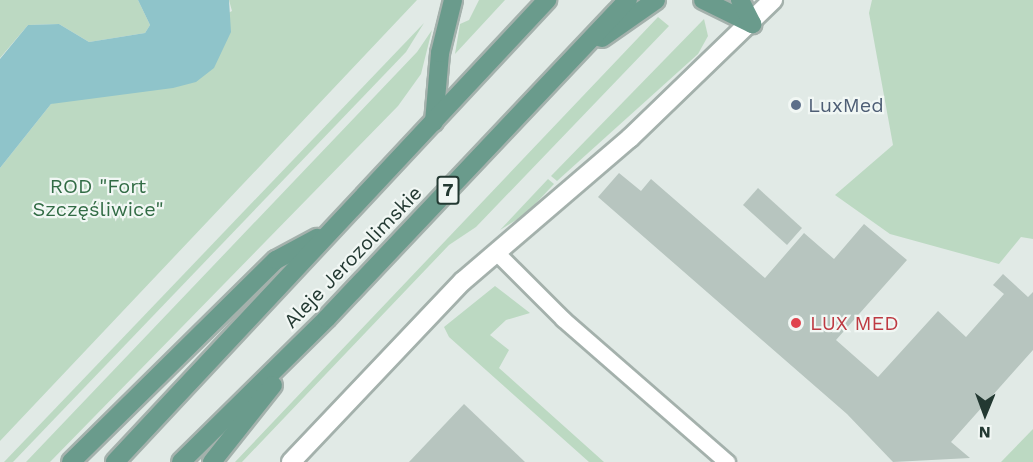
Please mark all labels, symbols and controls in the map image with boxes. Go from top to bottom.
place label: LuxMed [808,93,884,117]
marker: LuxMed [789,98,803,112]
park label: ROD "Fort Szczęśliwice" [32,175,164,222]
road number: 7 [436,175,460,205]
street label: Aleje Jerozolimskie [279,181,427,333]
place label: LUX MED [810,311,899,335]
marker: LUX MED [787,314,805,332]
north arrow [955,384,1015,444]
text: N [979,423,991,442]

